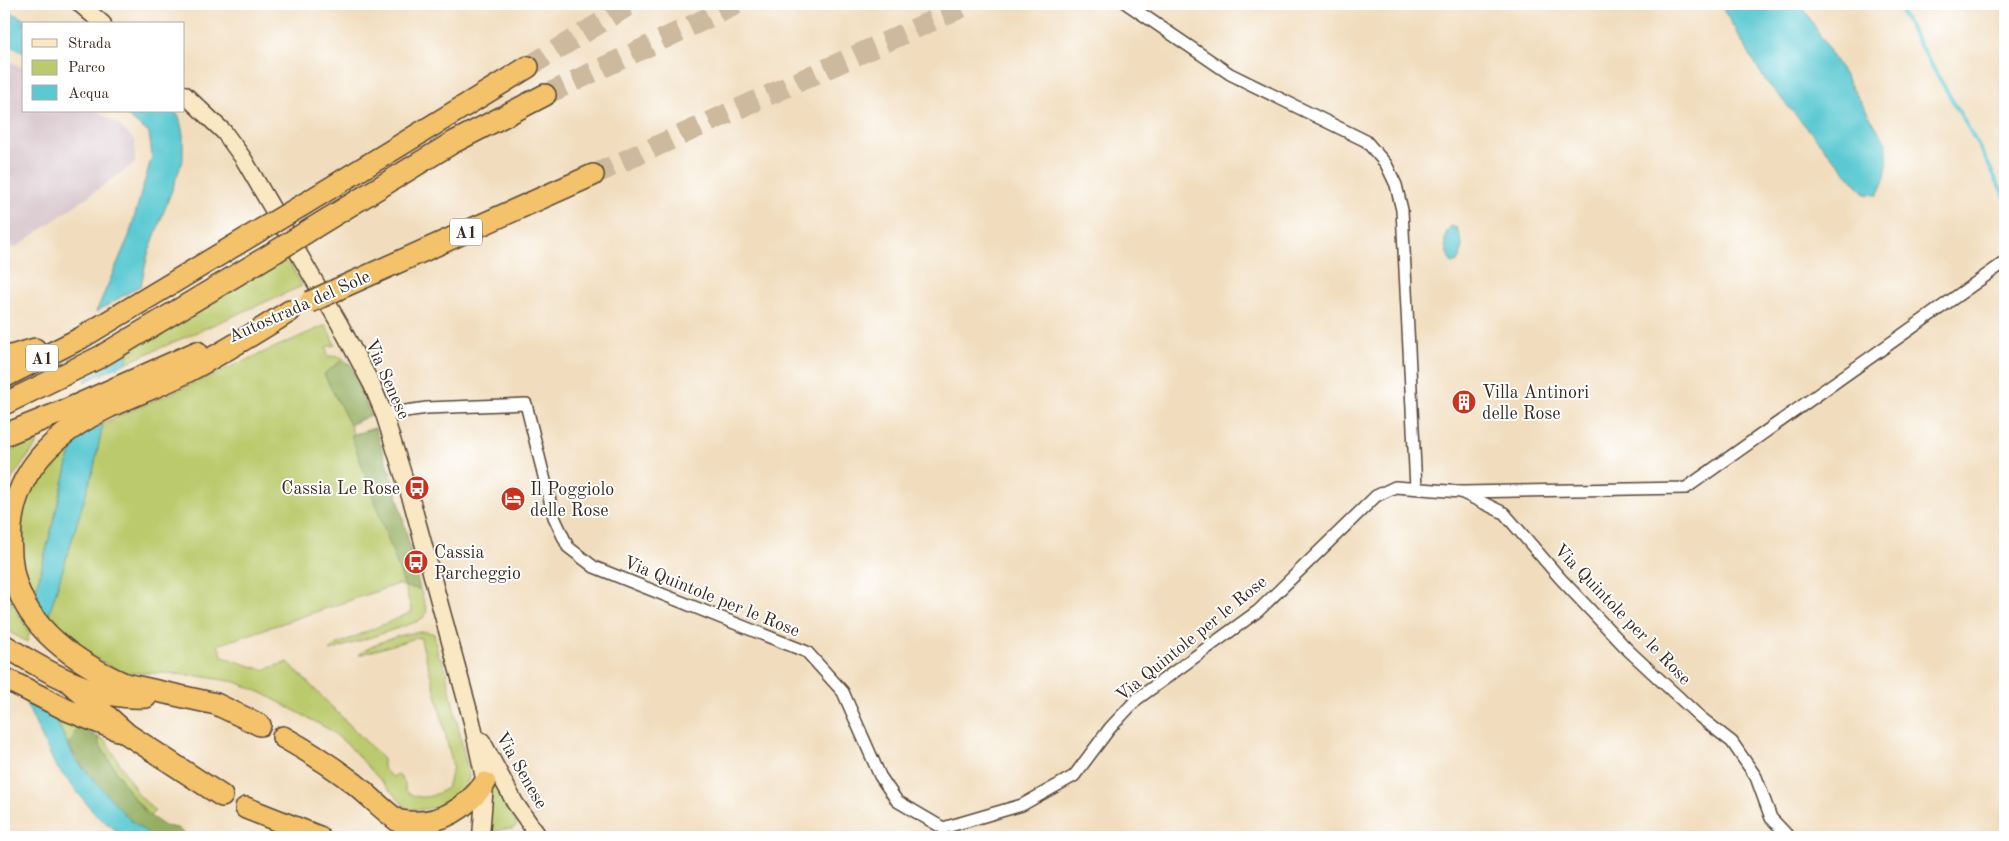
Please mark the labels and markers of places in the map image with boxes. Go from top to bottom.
place label: Villa Antinori delle Rose [1482,384,1589,423]
building icon: Villa Antinori delle Rose [1451,389,1477,415]
bus stop icon: Cassia Le Rose [404,475,430,501]
place label: Cassia Le Rose [281,480,400,498]
place label: Il Poggiolo delle Rose [530,481,614,520]
hotel icon: Il Poggiolo delle Rose [500,486,526,512]
place label: Cassia Parcheggio [434,544,521,583]
bus stop icon: Cassia Parcheggio [403,549,429,575]

